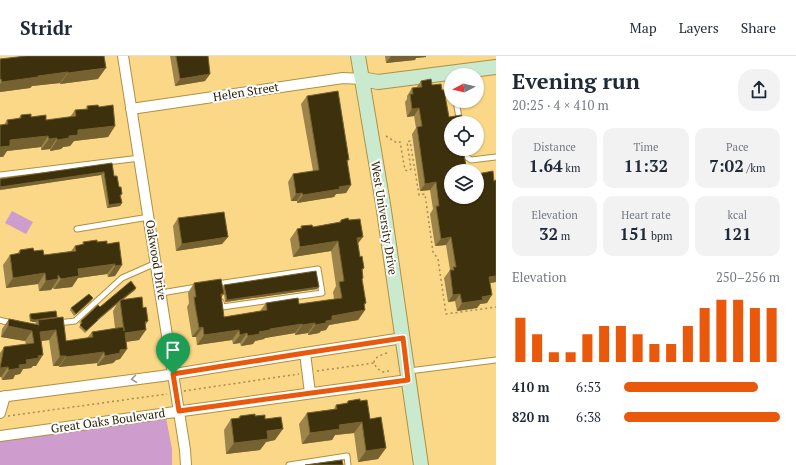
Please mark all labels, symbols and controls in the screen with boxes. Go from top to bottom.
text: Stridr [20,15,72,40]
text: Map [630,18,657,37]
text: Layers [679,18,719,37]
text: Share [741,18,776,37]
text: Evening run [512,66,640,95]
north arrow [444,68,484,108]
map controls [444,68,484,204]
button: share [738,69,780,111]
street label: Helen Street [212,79,280,104]
text: 20:25 · 4 × 410 m [512,96,609,114]
button: locate [444,116,484,156]
text: Distance [533,140,576,154]
text: Time [633,140,659,154]
text: Pace [726,140,749,154]
text: 1.64 [529,154,563,177]
text: 11:32 [624,154,668,177]
text: 7:02 [709,154,744,177]
street label: West University Drive [368,160,401,276]
text: km [563,161,581,175]
text: /km [744,161,765,175]
button: layers [444,164,484,204]
text: Elevation [532,208,578,222]
text: Heart rate [621,208,671,222]
text: kcal [728,208,747,222]
street label: Oakwood Drive [143,219,170,301]
text: 32 [539,222,558,245]
text: 151 [619,222,648,245]
text: 121 [723,222,752,245]
text: m [558,229,570,243]
text: bpm [648,229,673,243]
text: Elevation [512,268,567,286]
text: 250–256 m [716,268,780,286]
pin [156,333,190,374]
icon: arrive [162,339,184,361]
one-way arrow [131,374,137,383]
text: 410 m [512,378,550,396]
text: 6:53 [576,378,601,396]
street label: Great Oaks Boulevard [50,405,166,436]
text: 820 m [512,408,550,426]
text: 6:38 [576,408,601,426]

